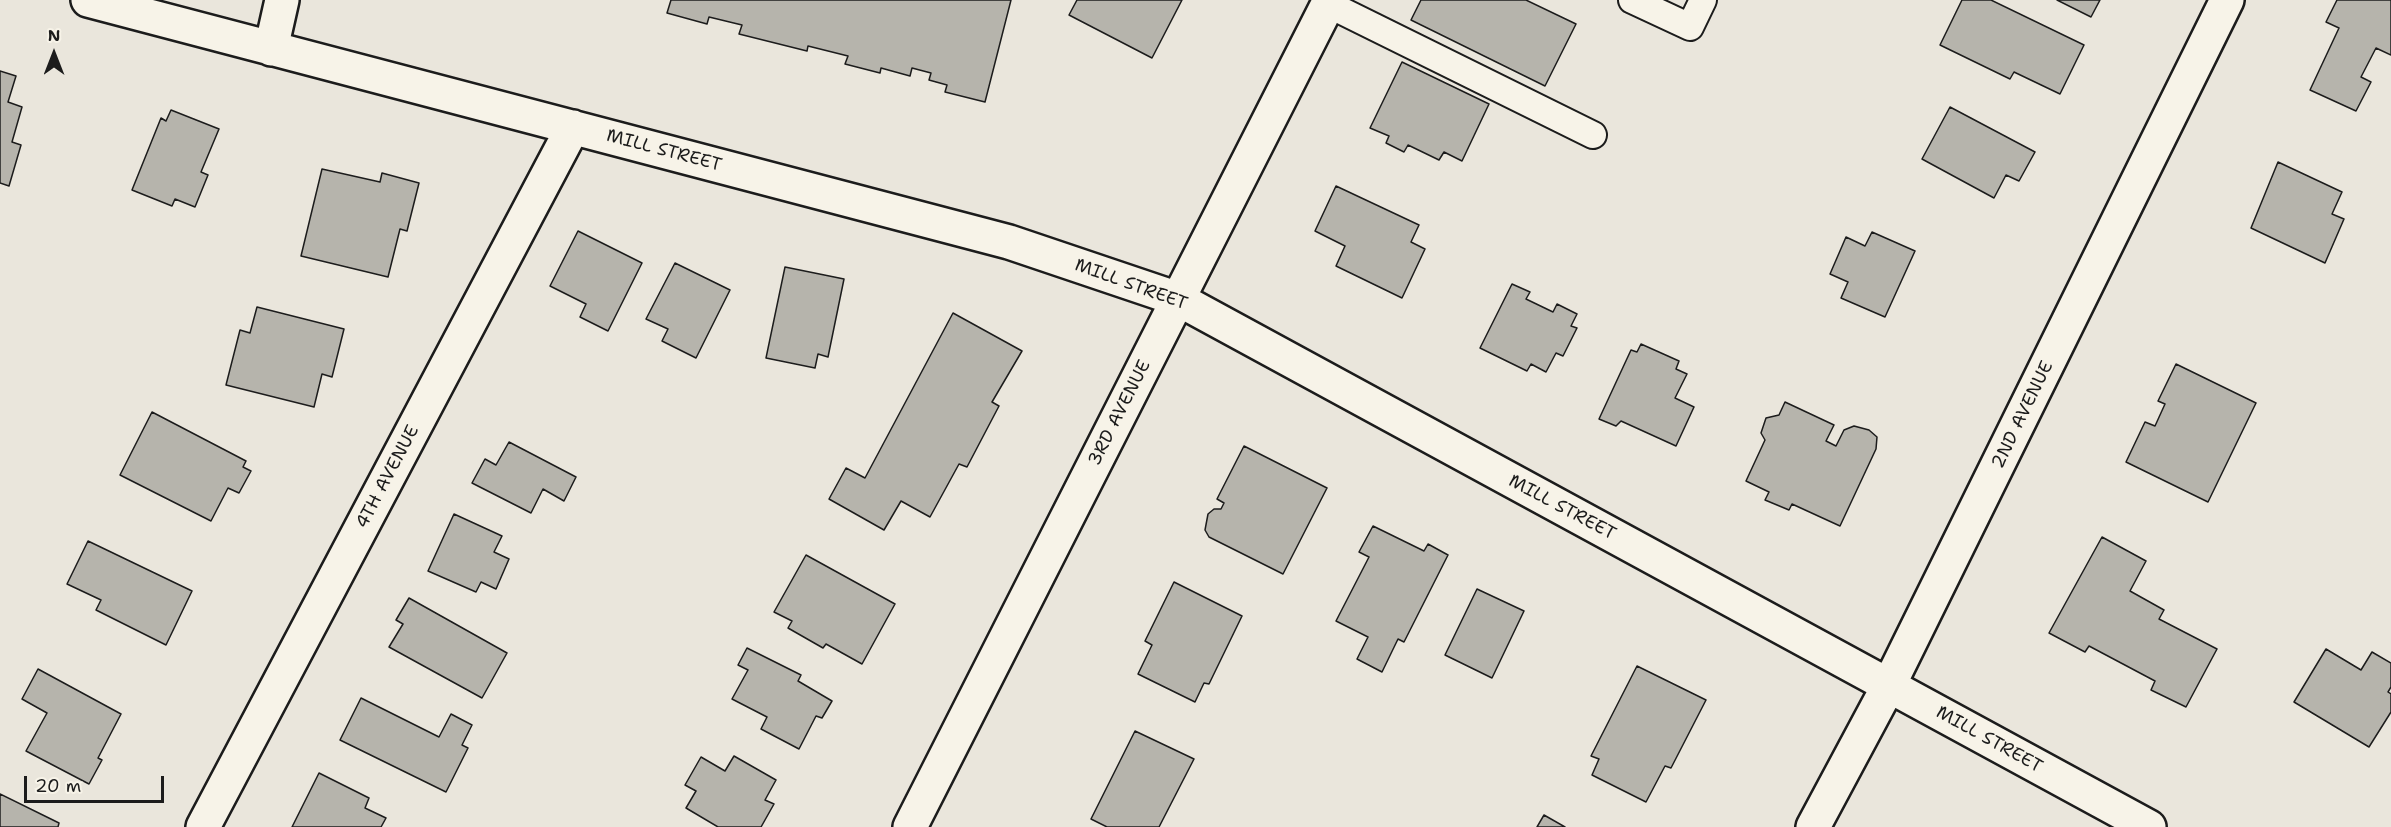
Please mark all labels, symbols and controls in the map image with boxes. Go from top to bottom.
north arrow [24,24,84,84]
text: N [48,25,60,46]
street label: MILL STREET [604,125,724,177]
street label: MILL STREET [1072,255,1190,315]
street label: 3RD AVENUE [1084,357,1156,469]
street label: 2ND AVENUE [1988,358,2058,472]
street label: 4TH AVENUE [352,422,424,532]
street label: MILL STREET [1505,471,1619,545]
street label: MILL STREET [1932,702,2046,778]
scale bar [27,764,166,802]
text: 20 m [35,774,81,798]

